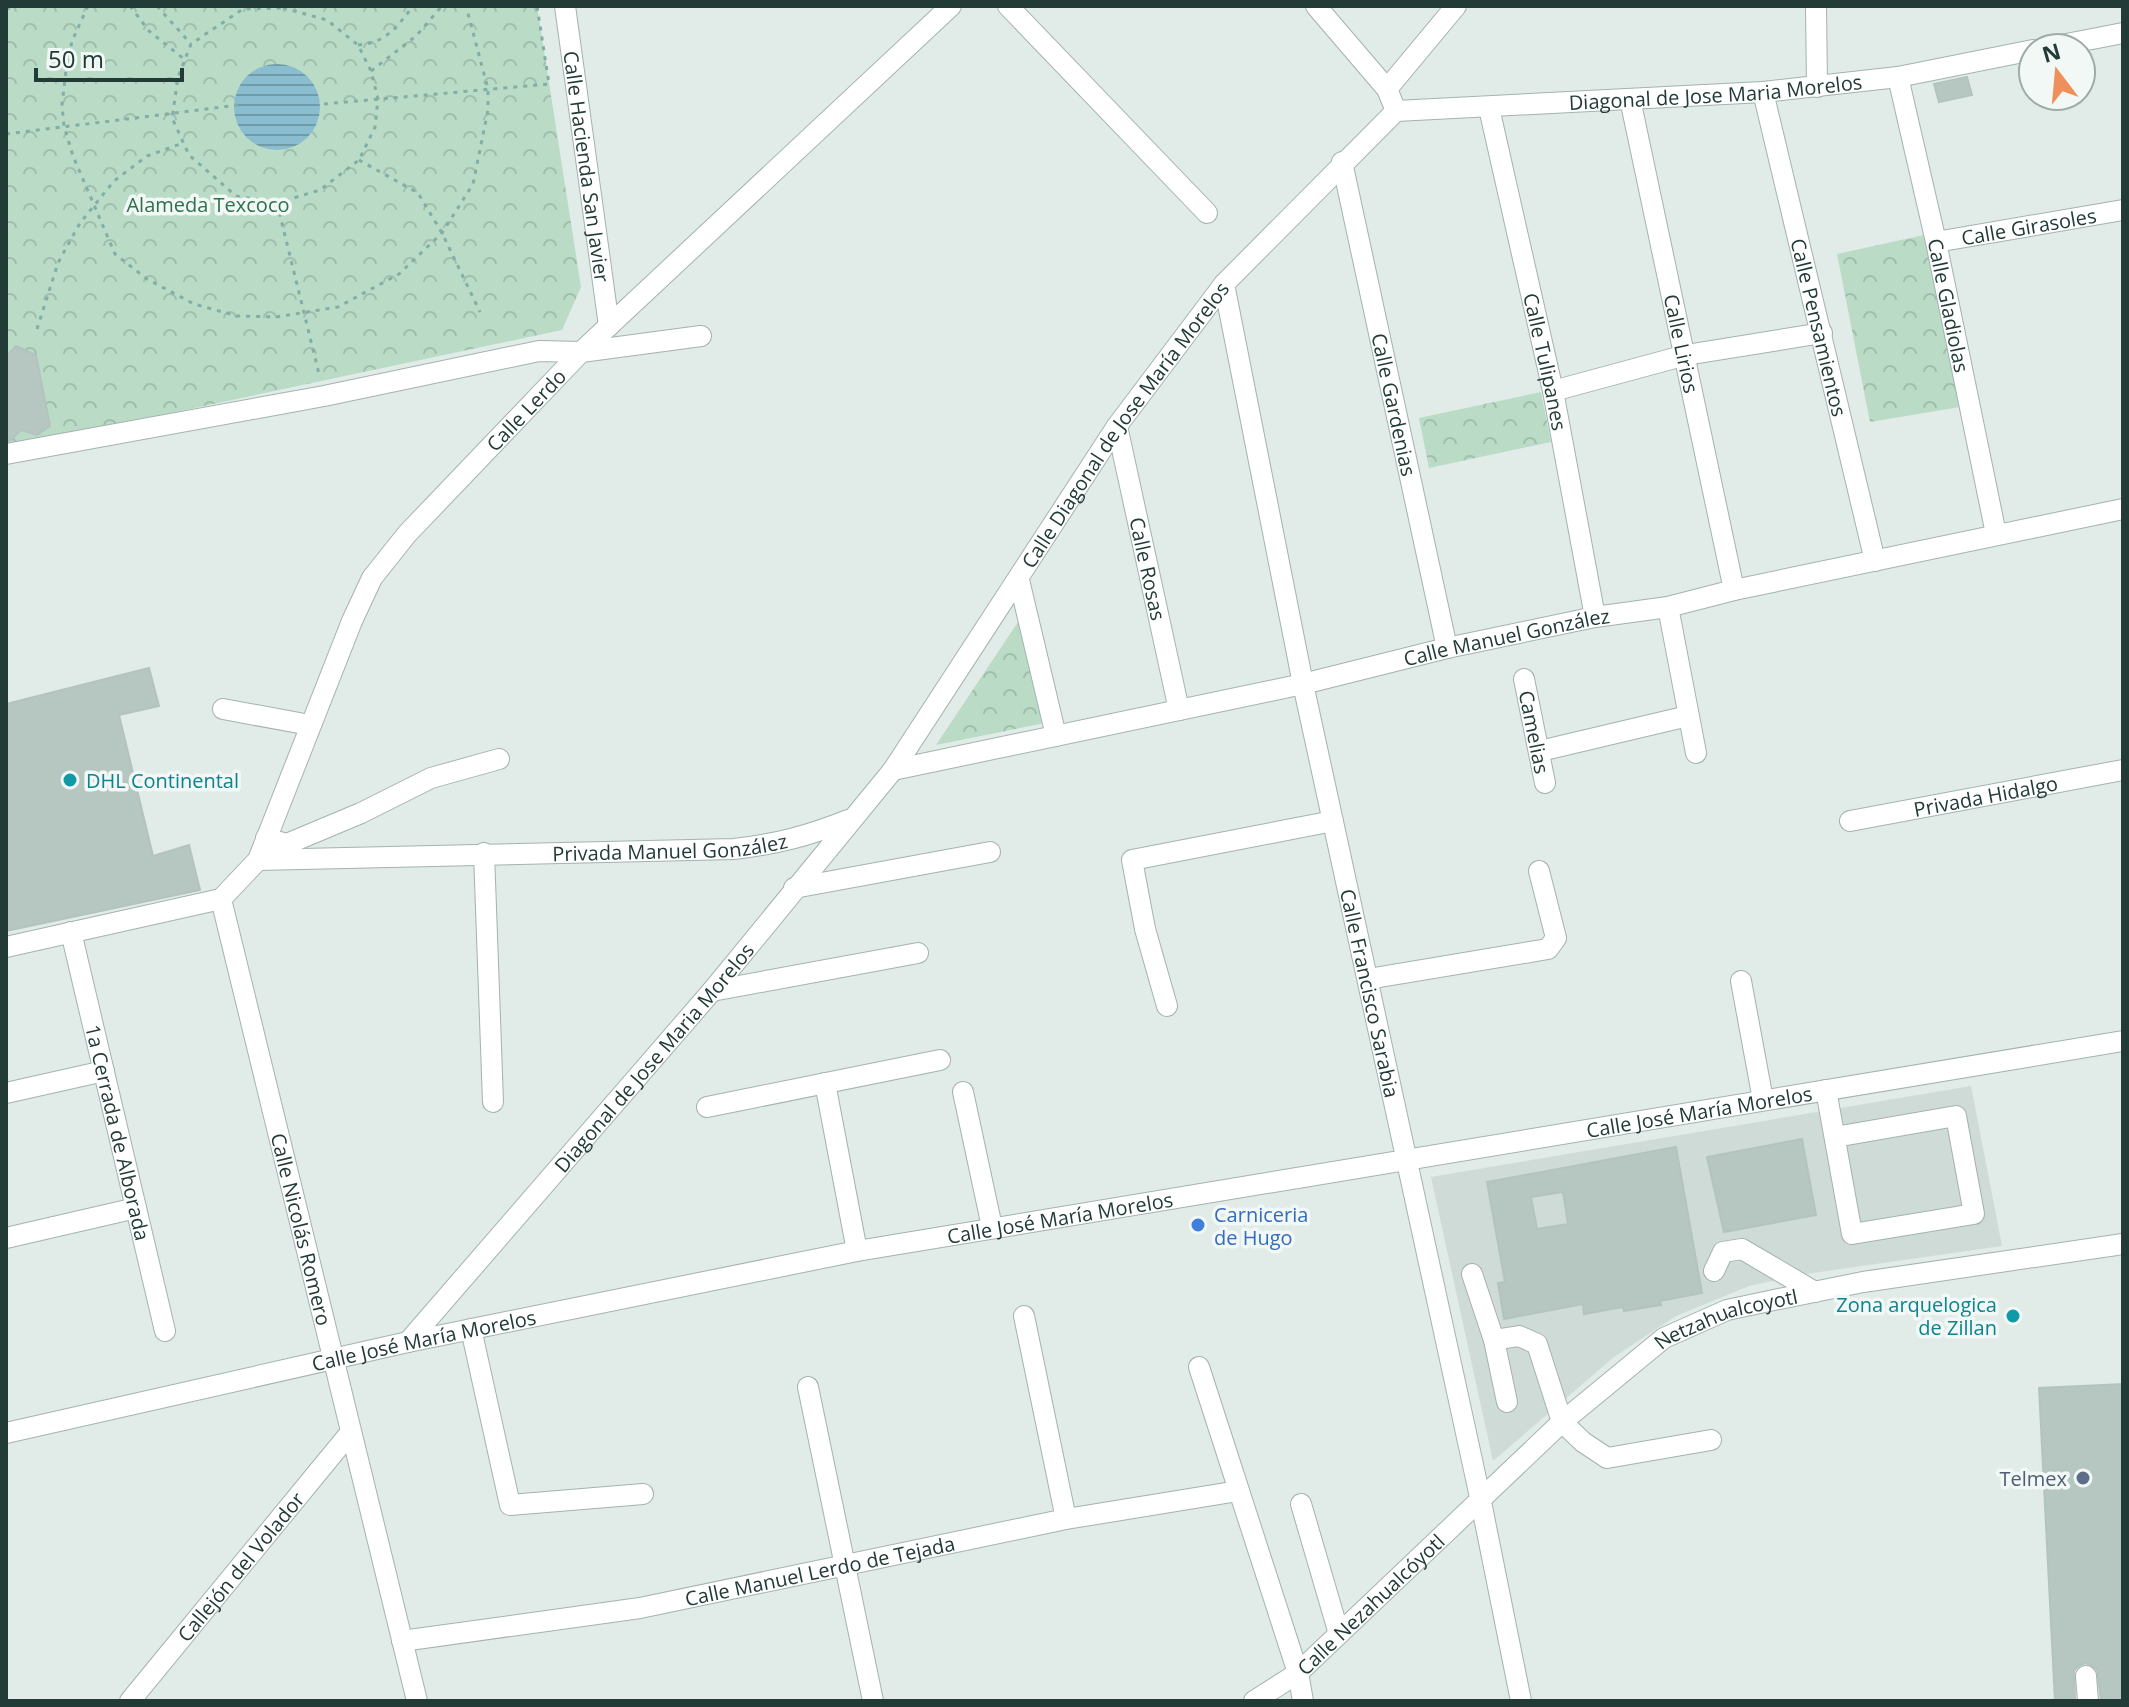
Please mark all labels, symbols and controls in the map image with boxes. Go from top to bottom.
scale bar [36,32,182,82]
north arrow [2017,32,2097,112]
text: N [2038,35,2064,69]
text: 50 m [48,42,104,75]
street label: Calle Hacienda San Javier [558,49,616,284]
street label: Diagonal de Jose Maria Morelos [1568,68,1863,116]
park label: Alameda Texcoco [126,191,290,218]
street label: Calle Girasoles [1959,201,2098,251]
street label: Calle Pensamientos [1785,236,1854,419]
street label: Calle Gladiolas [1922,236,1976,375]
street label: Calle Diagonal de Jose María Morelos [1015,276,1235,573]
street label: Calle Tulipanes [1518,290,1574,433]
street label: Calle Lirios [1658,292,1705,396]
street label: Calle Gardenias [1366,330,1423,478]
street label: Calle Lerdo [480,363,572,457]
street label: Calle Rosas [1124,515,1173,623]
street label: Calle Manuel González [1400,602,1611,672]
street label: Camelias [1513,688,1556,776]
place label: DHL Continental [86,767,239,794]
street label: Privada Hidalgo [1911,769,2060,822]
marker: DHL Continental [61,771,79,789]
street label: Privada Manuel González [552,827,790,867]
street label: Calle Francisco Sarabia [1334,886,1406,1100]
street label: Diagonal de Jose Maria Morelos [548,937,760,1178]
street label: 1a Cerrada de Alborada [80,1022,157,1243]
street label: Calle José María Morelos [1584,1079,1814,1143]
street label: Calle Nicolás Romero [265,1130,338,1328]
street label: Calle José María Morelos [945,1185,1175,1249]
place label: Carniceria de Hugo [1214,1201,1308,1251]
marker: Carniceria de Hugo [1189,1216,1207,1234]
street label: Netzahualcoyotl [1648,1282,1800,1355]
place label: Zona arquelogica de Zillan [1836,1291,1997,1341]
street label: Calle José María Morelos [309,1303,538,1377]
marker: Zona arquelogica de Zillan [2004,1307,2022,1325]
place label: Telmex [1999,1465,2068,1492]
marker: Telmex [2074,1469,2092,1487]
street label: Callejón del Volador [171,1486,310,1647]
street label: Calle Nezahualcóyotl [1291,1528,1450,1681]
street label: Calle Manuel Lerdo de Tejada [682,1529,957,1612]

